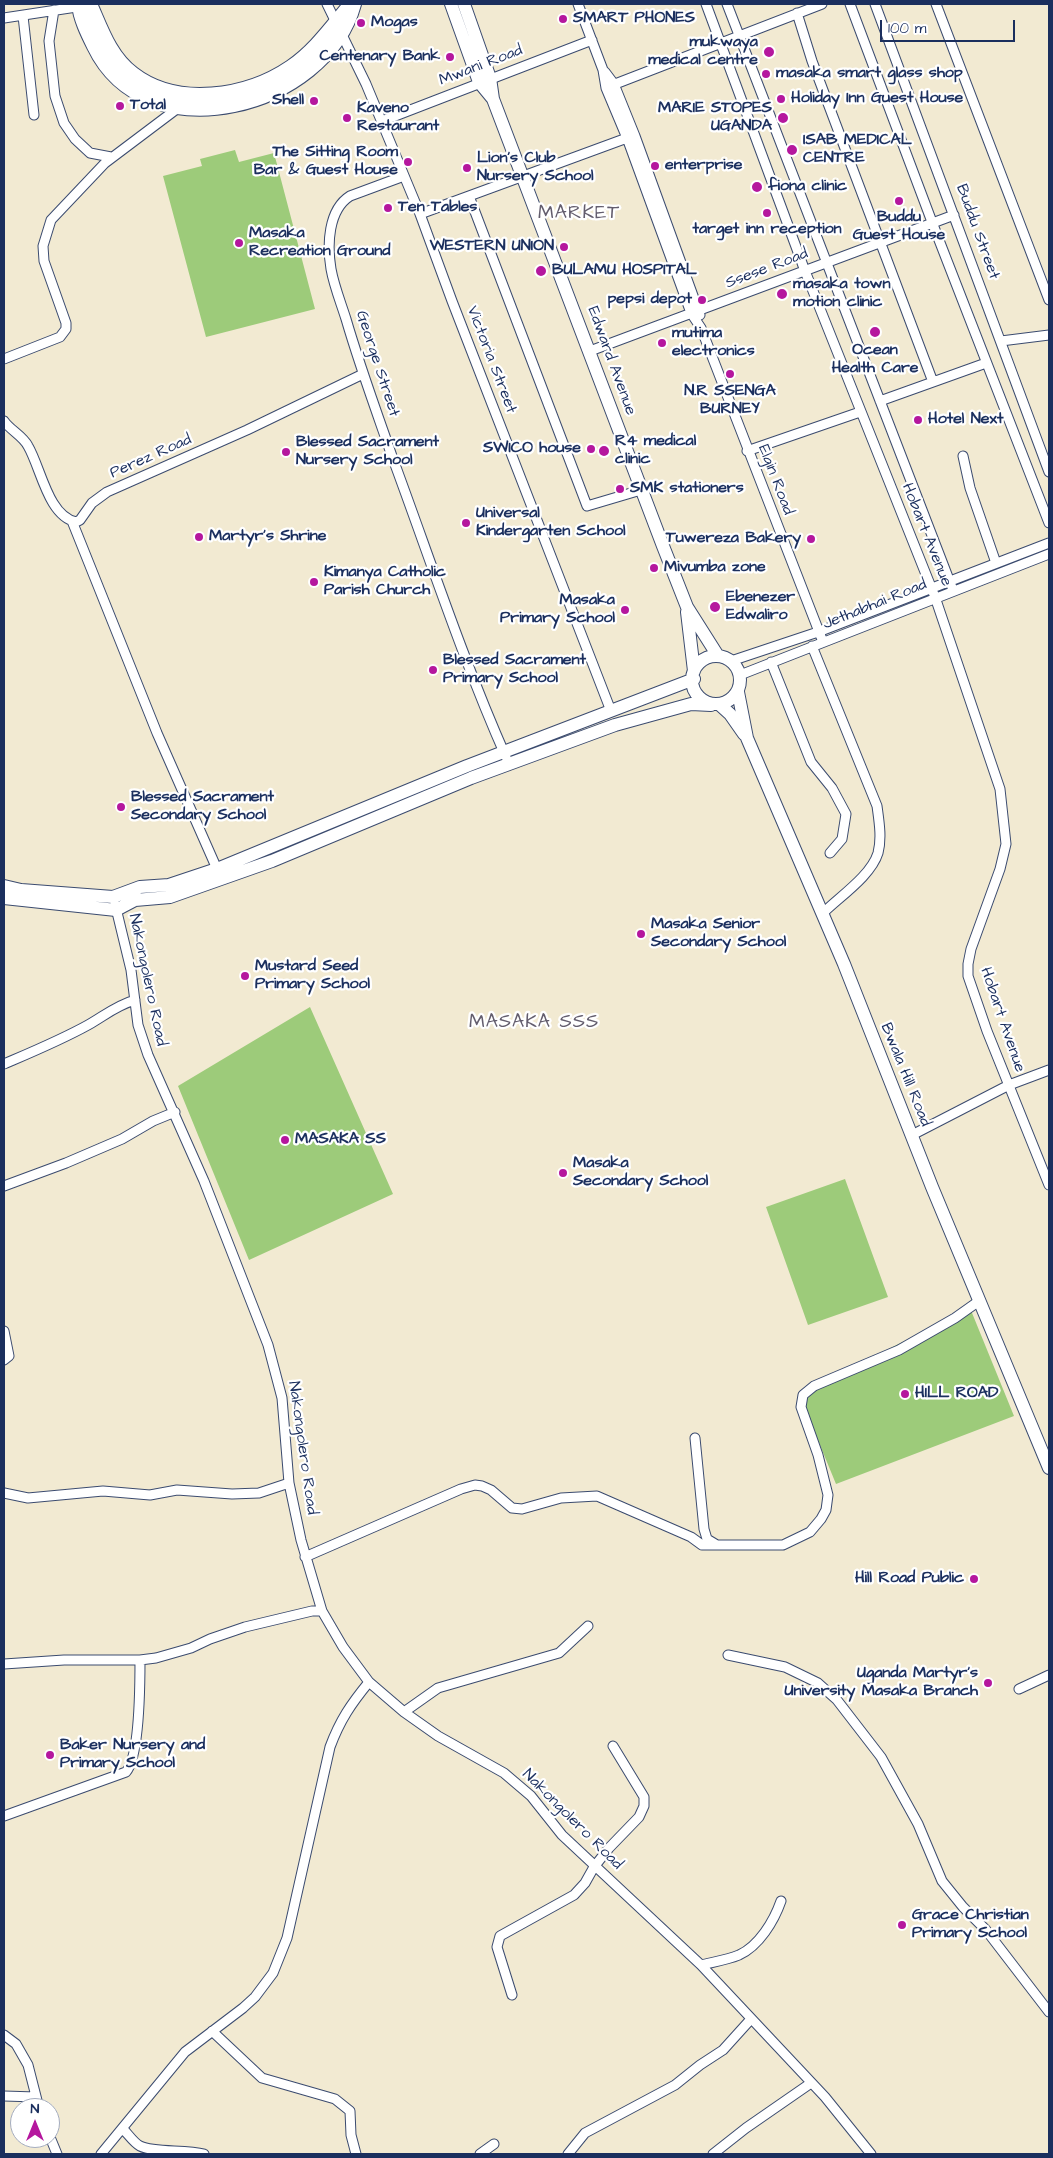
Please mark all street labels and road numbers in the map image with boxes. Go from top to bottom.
street label: Mwani Road [437,41,525,91]
street label: Buddu Street [951,182,1003,282]
street label: Ssese Road [723,244,811,294]
street label: Victoria Street [462,304,520,416]
street label: Edward Avenue [582,304,640,418]
street label: George Street [351,309,403,419]
street label: Perez Road [107,430,195,484]
street label: Elgin Road [753,442,797,518]
street label: Hobart Avenue [897,481,955,589]
street label: Jethabhai Road [820,575,930,635]
street label: Nakongolero Road [124,912,170,1048]
street label: Hobart Avenue [975,965,1029,1075]
street label: Bwala Hill Road [876,1020,934,1130]
street label: Nakongolero Road [283,1380,321,1516]
street label: Nakongolero Road [518,1766,626,1874]

